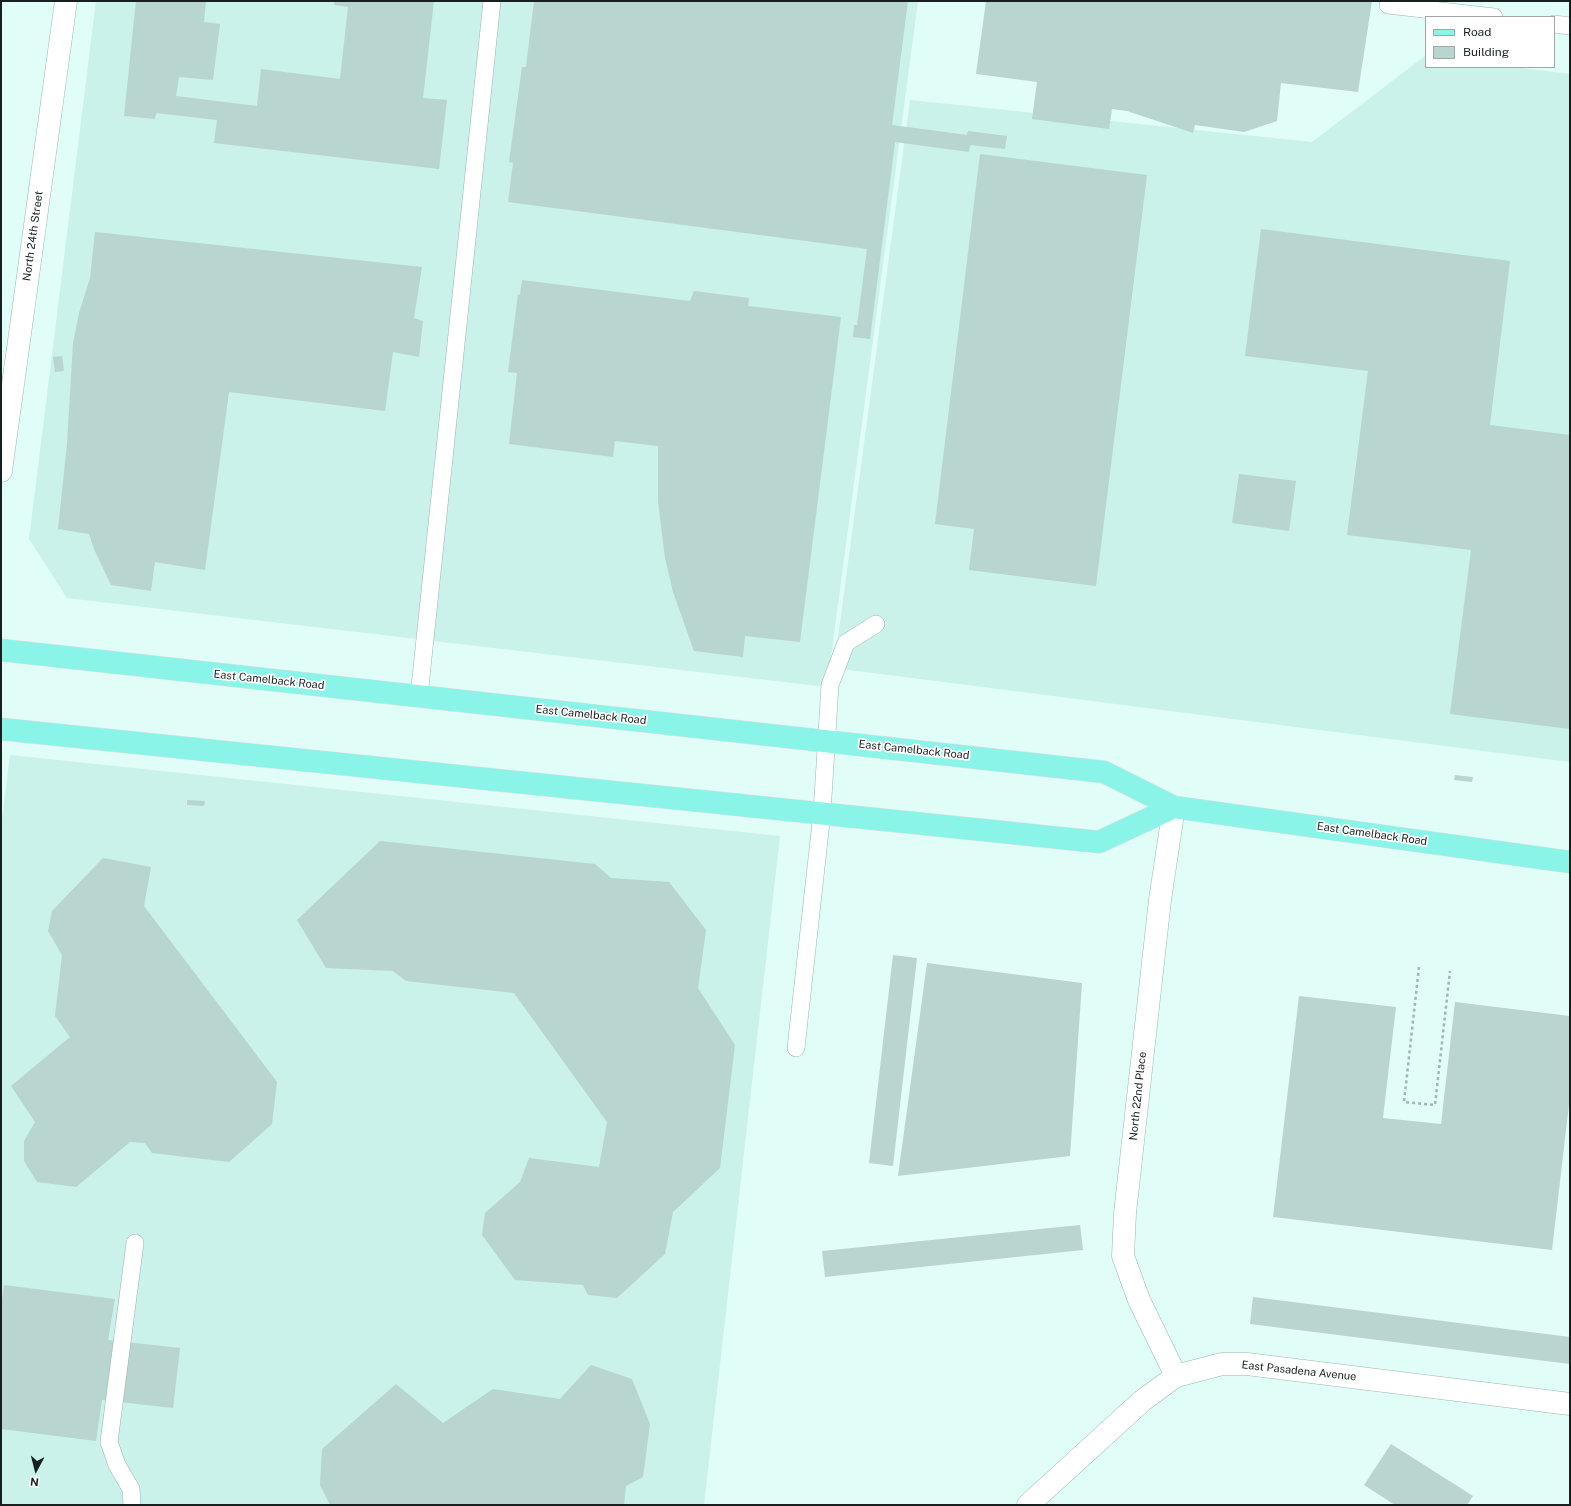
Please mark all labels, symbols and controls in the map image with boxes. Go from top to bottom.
legend [1425,16,1555,68]
text: Road [1463,25,1491,39]
text: Building [1463,45,1509,59]
street label: North 24th Street [20,190,46,282]
street label: East Camelback Road [213,668,325,692]
street label: East Camelback Road [535,703,647,727]
street label: East Camelback Road [858,738,970,762]
street label: East Camelback Road [1316,820,1428,848]
street label: North 22nd Place [1127,1051,1149,1141]
street label: East Pasadena Avenue [1241,1358,1357,1384]
north arrow [16,1450,56,1490]
text: N [30,1475,40,1488]

